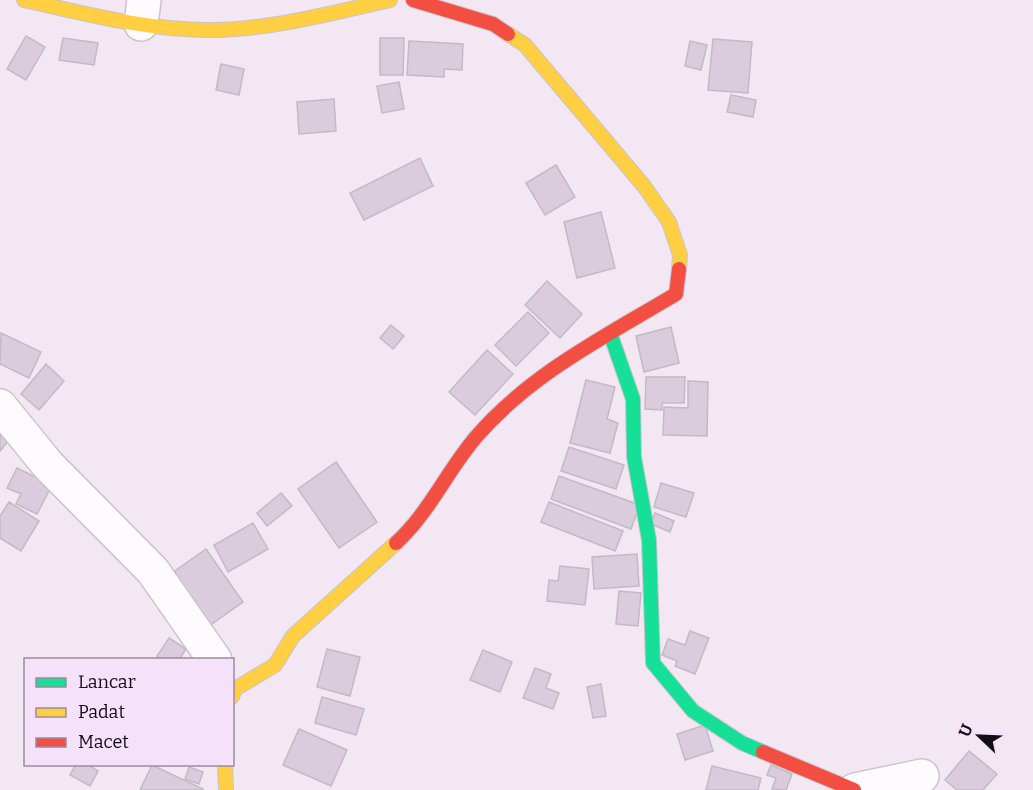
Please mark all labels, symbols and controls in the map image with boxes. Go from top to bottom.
legend [24,658,234,766]
text: Lancar [78,671,136,693]
text: Padat [78,701,125,723]
north arrow [949,706,1009,766]
text: U [955,721,977,740]
text: Macet [78,731,129,753]

